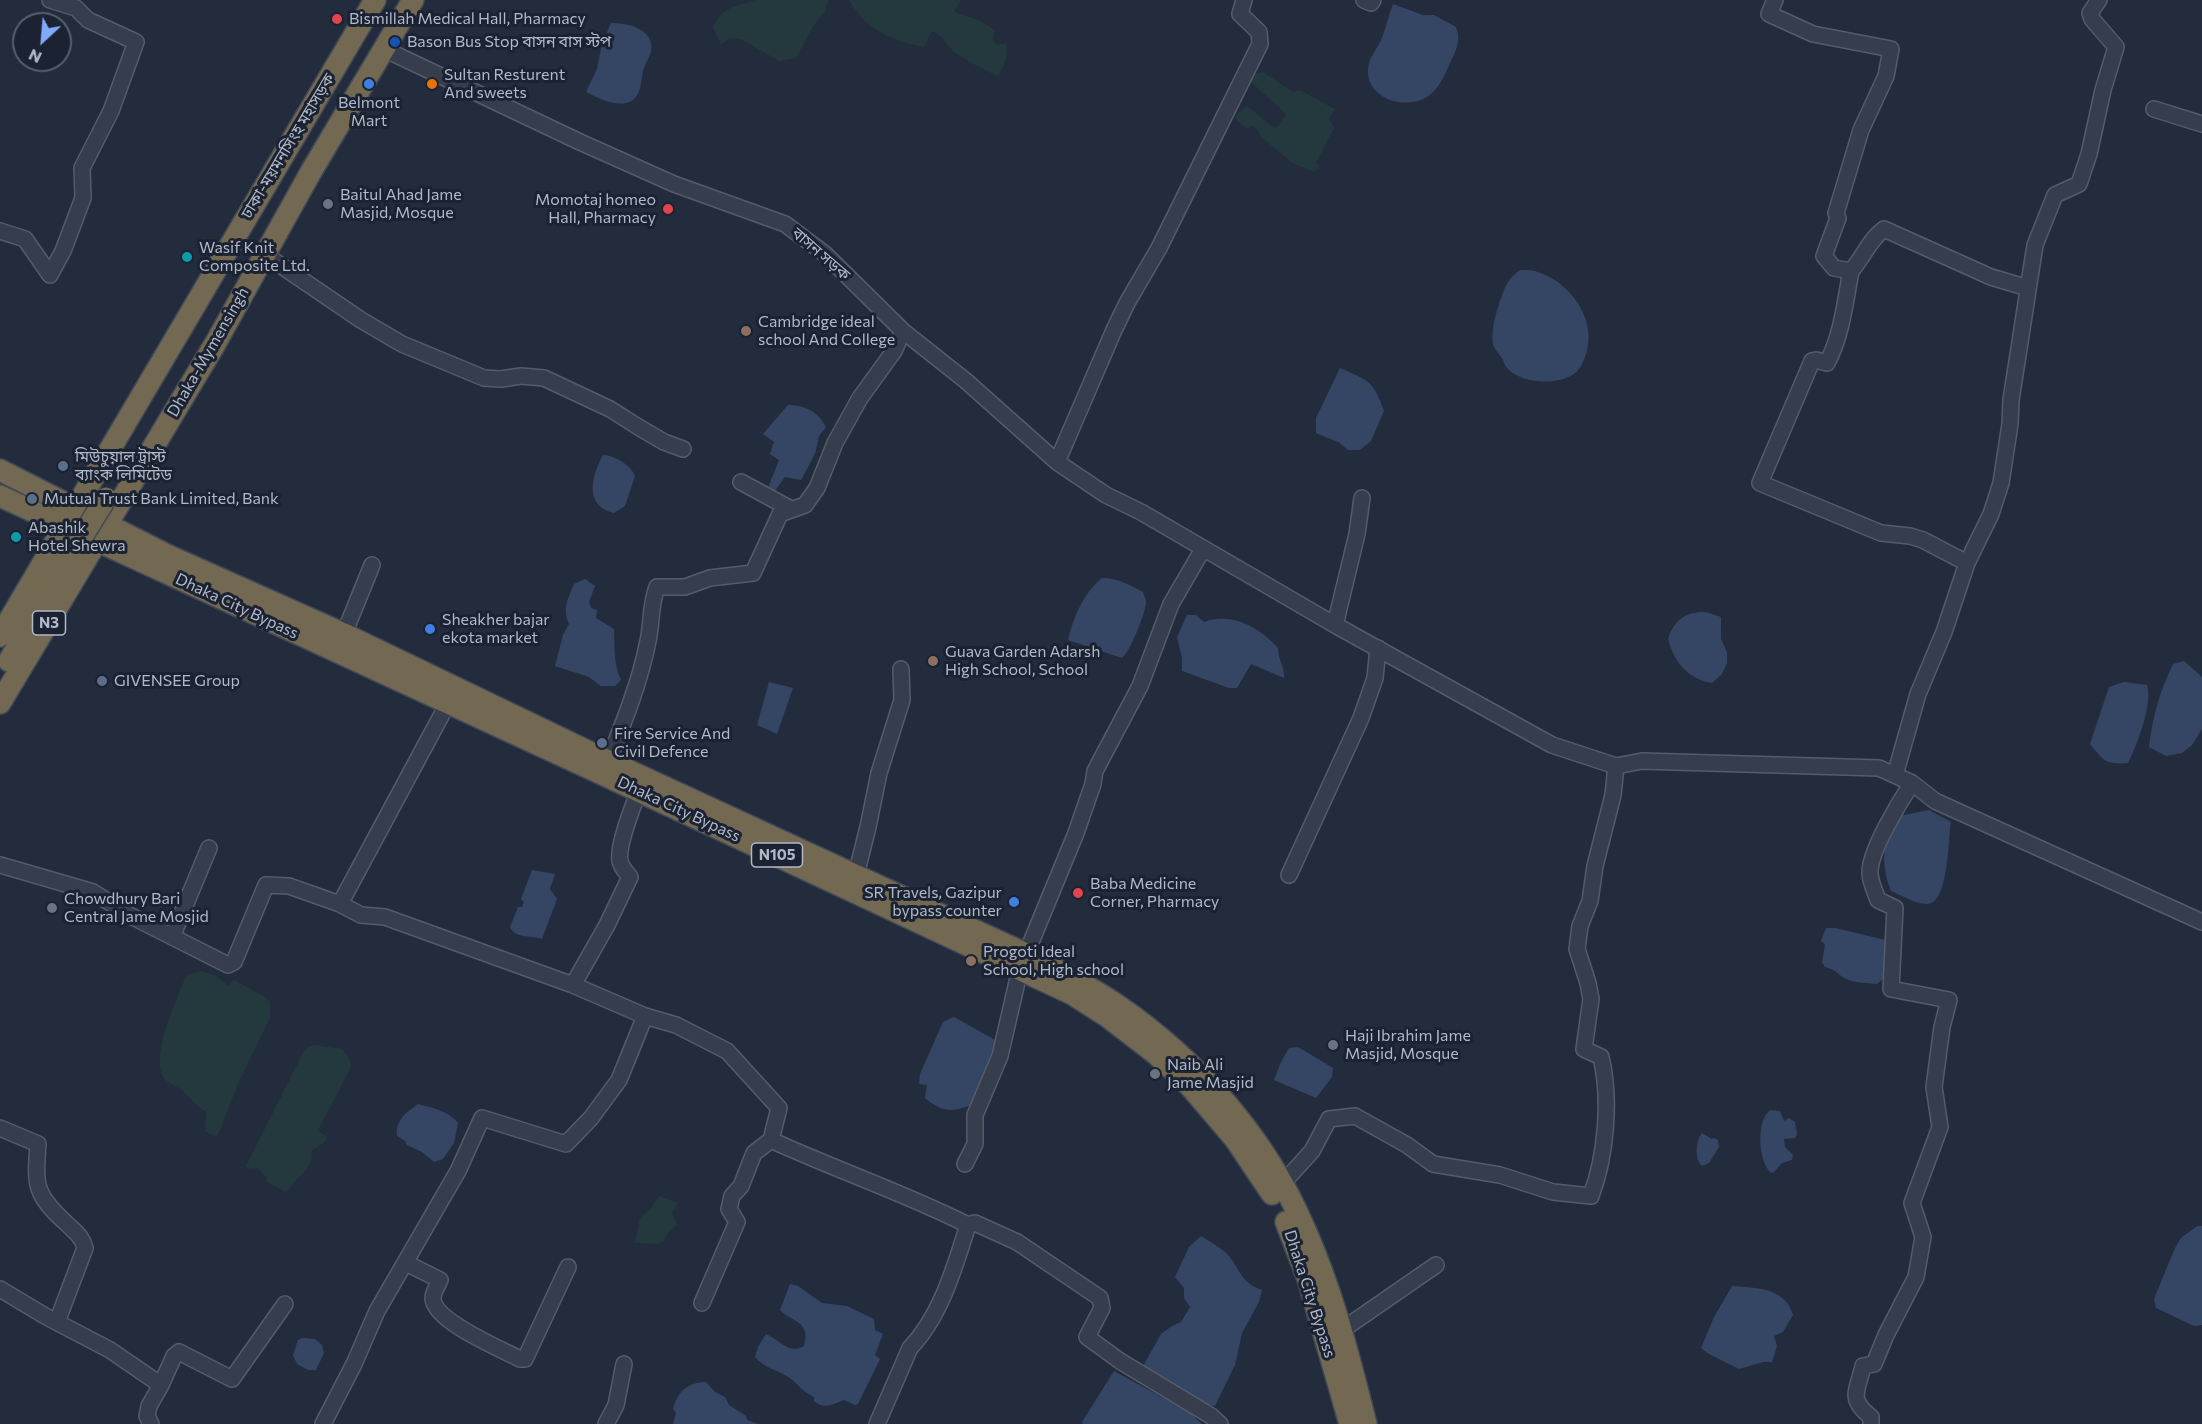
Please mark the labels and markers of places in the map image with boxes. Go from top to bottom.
place label: Bismillah Medical Hall, Pharmacy [349,9,586,29]
marker: Bismillah Medical Hall, Pharmacy [330,12,344,26]
place label: Bason Bus Stop বাসন বাস স্টপ [407,32,611,52]
marker: Bason Bus Stop বাসন বাস স্টপ [388,35,402,49]
place label: Sultan Resturent And sweets [444,65,565,103]
marker: Belmont Mart [362,77,376,91]
marker: Sultan Resturent And sweets [425,77,439,91]
place label: Belmont Mart [338,93,400,131]
place label: Baitul Ahad Jame Masjid, Mosque [340,185,462,223]
place label: Momotaj homeo Hall, Pharmacy [535,190,656,228]
marker: Baitul Ahad Jame Masjid, Mosque [321,197,335,211]
marker: Momotaj homeo Hall, Pharmacy [661,202,675,216]
place label: Wasif Knit Composite Ltd. [199,238,310,276]
marker: Wasif Knit Composite Ltd. [180,250,194,264]
place label: Cambridge ideal school And College [758,312,895,350]
marker: Cambridge ideal school And College [739,324,753,338]
place label: মিউচুয়াল ট্রাস্ট ব্যাংক লিমিটেড [75,447,172,485]
marker: মিউচুয়াল ট্রাস্ট ব্যাংক লিমিটেড [56,459,70,473]
place label: Mutual Trust Bank Limited, Bank [44,489,279,509]
marker: Mutual Trust Bank Limited, Bank [25,492,39,506]
place label: Abashik Hotel Shewra [28,518,126,556]
marker: Abashik Hotel Shewra [9,530,23,544]
place label: Sheakher bajar ekota market [442,610,550,648]
marker: Sheakher bajar ekota market [423,622,437,636]
place label: Guava Garden Adarsh High School, School [945,642,1100,680]
marker: Guava Garden Adarsh High School, School [926,654,940,668]
place label: GIVENSEE Group [114,671,240,691]
marker: GIVENSEE Group [95,674,109,688]
place label: Fire Service And Civil Defence [614,724,730,762]
marker: Fire Service And Civil Defence [595,736,609,750]
place label: Baba Medicine Corner, Pharmacy [1090,874,1219,912]
place label: SR Travels, Gazipur bypass counter [864,883,1002,921]
marker: Baba Medicine Corner, Pharmacy [1071,886,1085,900]
place label: Chowdhury Bari Central Jame Mosjid [64,889,209,927]
marker: SR Travels, Gazipur bypass counter [1007,895,1021,909]
marker: Chowdhury Bari Central Jame Mosjid [45,901,59,915]
place label: Progoti Ideal School, High school [983,942,1124,980]
marker: Progoti Ideal School, High school [964,954,978,968]
place label: Haji Ibrahim Jame Masjid, Mosque [1345,1026,1471,1064]
marker: Haji Ibrahim Jame Masjid, Mosque [1326,1038,1340,1052]
place label: Naib Ali Jame Masjid [1167,1055,1254,1093]
marker: Naib Ali Jame Masjid [1148,1067,1162,1081]

